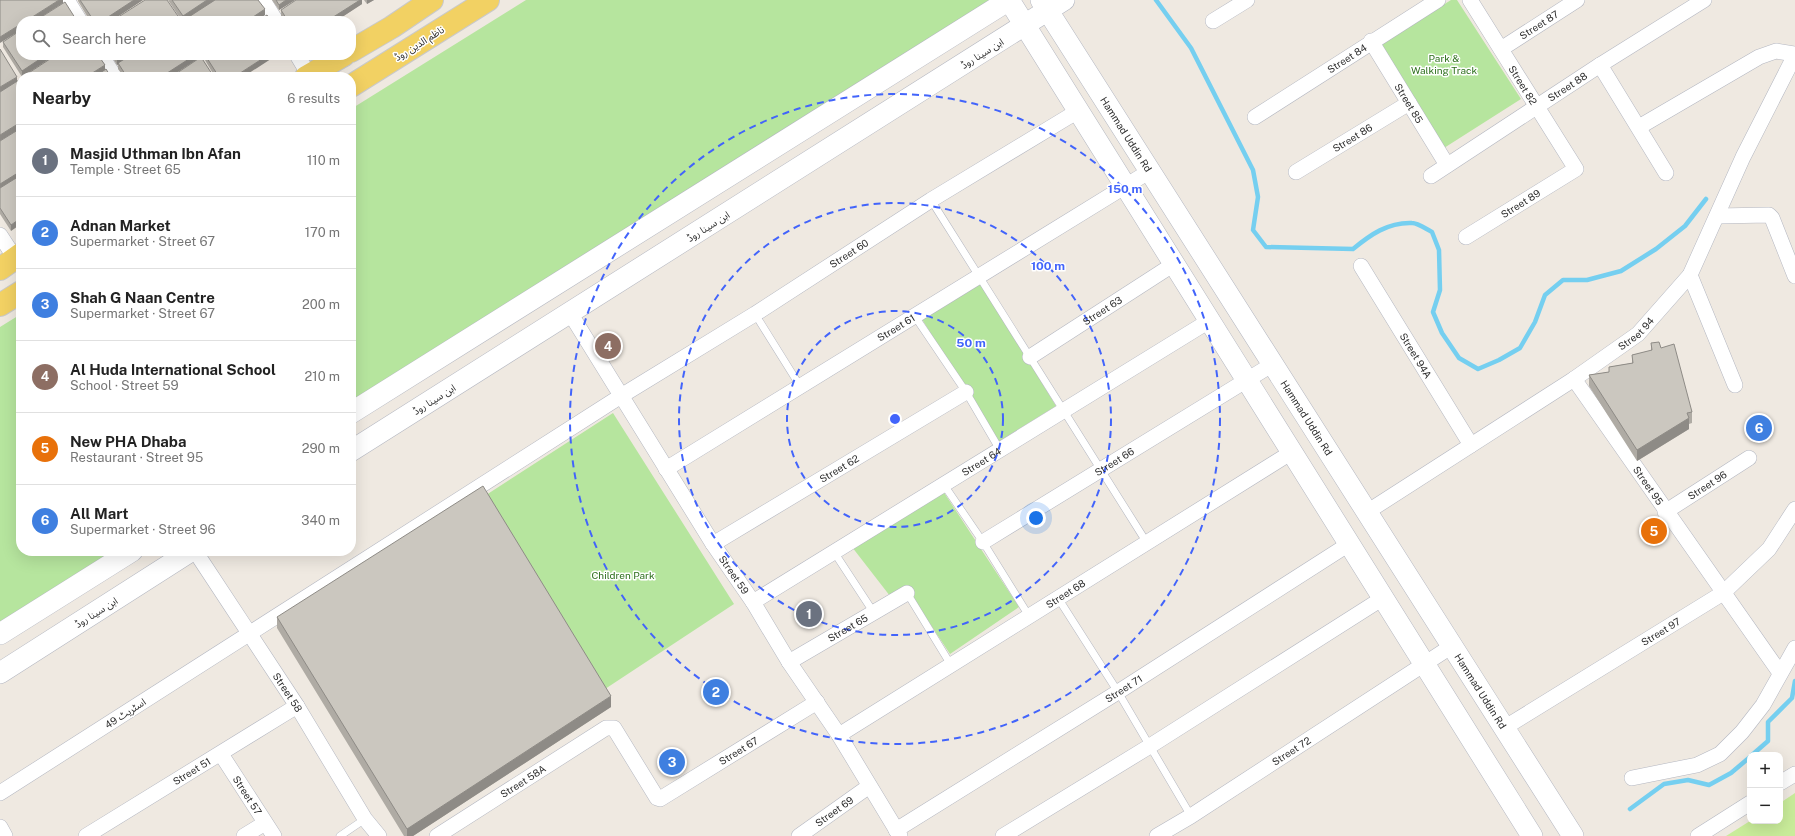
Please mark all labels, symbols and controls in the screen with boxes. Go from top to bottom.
street label: Street 87 [1517,8,1561,42]
search box [16,16,356,60]
street label: ناظم الدین روڈ [392,23,447,65]
icon: search [30,27,52,49]
text: Search here [62,30,146,47]
street label: ابن سینا روڈ [958,35,1006,72]
street label: Street 84 [1325,41,1369,75]
park label: Park & Walking Track [1411,52,1477,76]
street label: Street 82 [1506,63,1540,107]
street label: Street 88 [1545,69,1589,104]
street label: Street 85 [1392,81,1426,125]
text: Nearby [32,88,91,108]
text: 6 results [287,91,340,106]
street label: Hammad Uddin Rd [1098,94,1155,174]
street label: Street 86 [1330,121,1374,154]
text: Masjid Uthman Ibn Afan [70,145,241,162]
text: 1 [42,153,48,168]
text: 110 m [307,153,340,168]
text: Temple · Street 65 [70,162,181,177]
text: 150 m [1108,182,1142,196]
street label: Street 89 [1498,187,1542,220]
street label: ابن سینا روڈ [684,208,732,245]
text: Adnan Market [70,217,171,234]
text: 2 [41,225,49,240]
text: 170 m [305,225,340,240]
text: Supermarket · Street 67 [70,234,215,249]
street label: Street 60 [827,236,871,270]
text: 100 m [1031,259,1065,273]
text: Shah G Naan Centre [70,289,215,306]
street label: Street 63 [1080,293,1124,327]
text: 3 [41,297,49,312]
text: 200 m [302,297,340,312]
text: Supermarket · Street 67 [70,306,215,321]
street label: Street 61 [875,311,917,344]
street label: Street 94 [1615,314,1656,352]
street label: Street 94A [1397,330,1435,380]
pin: 4 [595,331,621,361]
text: 50 m [956,336,986,350]
text: Al Huda International School [70,361,276,378]
text: 4 [41,369,49,384]
text: 210 m [305,369,340,384]
text: School · Street 59 [70,378,179,393]
street label: Hammad Uddin Rd [1278,378,1335,457]
street label: ابن سینا روڈ [410,381,458,418]
centre of rings [888,412,902,426]
pin: 6 [1746,413,1772,443]
text: New PHA Dhaba [70,433,186,450]
text: 5 [41,441,49,456]
text: 290 m [302,441,340,456]
street label: Street 64 [959,445,1003,478]
street label: Street 66 [1092,445,1136,478]
text: Restaurant · Street 95 [70,450,203,465]
street label: Street 62 [817,452,861,485]
street label: Street 95 [1631,464,1666,507]
street label: Street 96 [1685,468,1729,502]
text: All Mart [70,505,129,522]
your location [1026,508,1046,528]
text: 6 [41,513,49,528]
text: 340 m [301,513,340,528]
pin: 5 [1641,516,1667,546]
text: Supermarket · Street 96 [70,522,216,537]
street label: Street 59 [717,553,752,596]
park label: Children Park [591,569,655,581]
street label: Street 68 [1043,577,1087,610]
street label: ابن سینا روڈ [72,594,120,631]
pin: 1 [796,599,822,629]
street label: Street 65 [826,611,870,644]
street label: Street 97 [1639,615,1682,648]
street label: Hammad Uddin Rd [1452,651,1509,731]
street label: Street 58 [271,670,305,714]
street label: Street 71 [1103,672,1144,705]
pin: 2 [703,677,729,707]
street label: اسٹریٹ 49 [102,695,148,732]
street label: Street 67 [717,734,760,767]
street label: Street 72 [1270,734,1313,768]
pin: 3 [659,747,685,777]
map controls [1747,752,1783,824]
button: + [1747,752,1783,788]
street label: Street 51 [170,755,213,787]
street label: Street 58A [498,762,548,800]
street label: Street 57 [231,773,265,817]
button: − [1747,788,1783,824]
street label: Street 69 [813,793,856,829]

